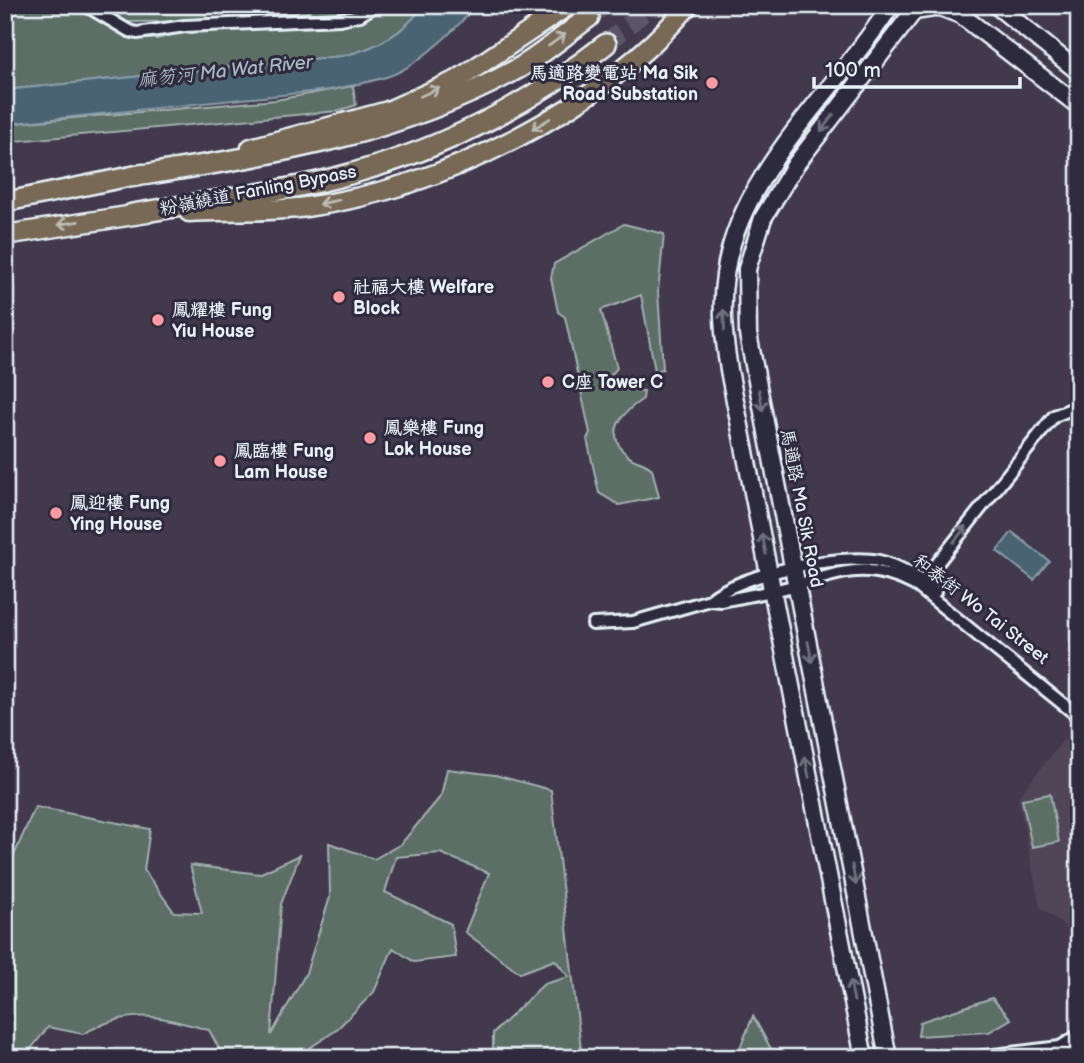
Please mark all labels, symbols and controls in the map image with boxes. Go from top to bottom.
one-way arrow [547,33,566,47]
scale bar [814,46,1021,90]
water label: 麻笏河 Ma Wat River [137,51,315,92]
text: 100 m [825,58,881,83]
place label: 馬適路變電站 Ma Sik Road Substation [530,63,699,105]
marker: 馬適路變電站 Ma Sik Road Substation [704,75,720,91]
one-way arrow [419,85,441,98]
one-way arrow [820,113,834,132]
one-way arrow [532,117,552,131]
street label: 粉嶺繞道 Fanling Bypass [158,161,358,220]
one-way arrow [318,196,341,210]
one-way arrow [57,217,80,230]
place label: 社福大樓 Welfare Block [353,277,494,319]
marker: 社福大樓 Welfare Block [331,289,347,305]
place label: 鳳耀樓 Fung Yiu House [172,300,272,342]
one-way arrow [717,309,730,332]
marker: 鳳耀樓 Fung Yiu House [150,312,166,328]
place label: C座 Tower C [562,372,663,393]
marker: C座 Tower C [540,374,556,390]
one-way arrow [755,388,769,411]
place label: 鳳樂樓 Fung Lok House [384,418,484,460]
street label: 馬適路 Ma Sik Road [776,427,827,589]
marker: 鳳樂樓 Fung Lok House [362,430,378,446]
place label: 鳳臨樓 Fung Lam House [234,441,334,483]
marker: 鳳臨樓 Fung Lam House [212,453,228,469]
place label: 鳳迎樓 Fung Ying House [70,493,170,535]
marker: 鳳迎樓 Fung Ying House [48,505,64,521]
one-way arrow [953,525,968,543]
one-way arrow [757,533,770,556]
street label: 和泰街 Wo Tai Street [909,550,1053,669]
one-way arrow [804,640,817,663]
one-way arrow [800,756,814,779]
one-way arrow [848,863,861,886]
one-way arrow [844,980,858,1003]

